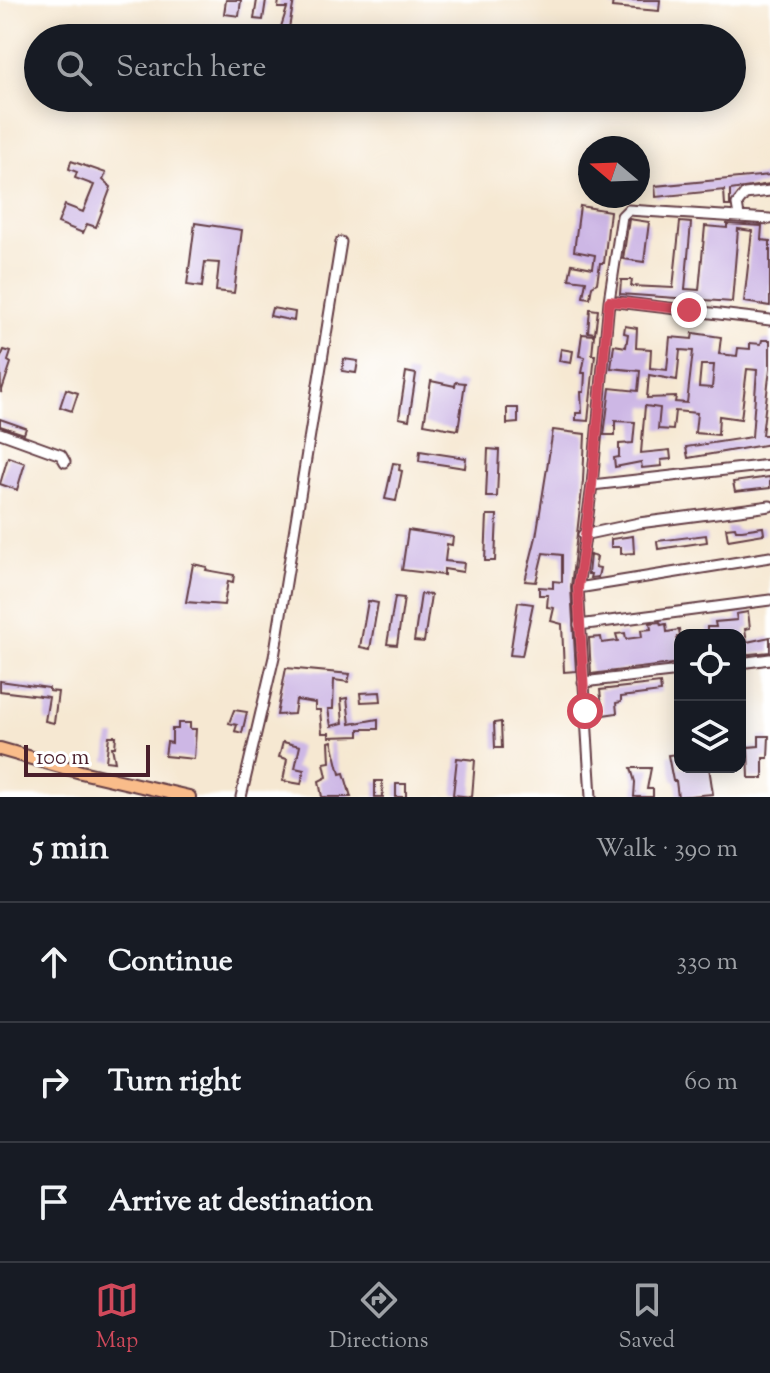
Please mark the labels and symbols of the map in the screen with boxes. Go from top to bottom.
north arrow [578,136,650,208]
route end [671,292,707,328]
route start [567,693,603,729]
scale bar [24,741,150,777]

